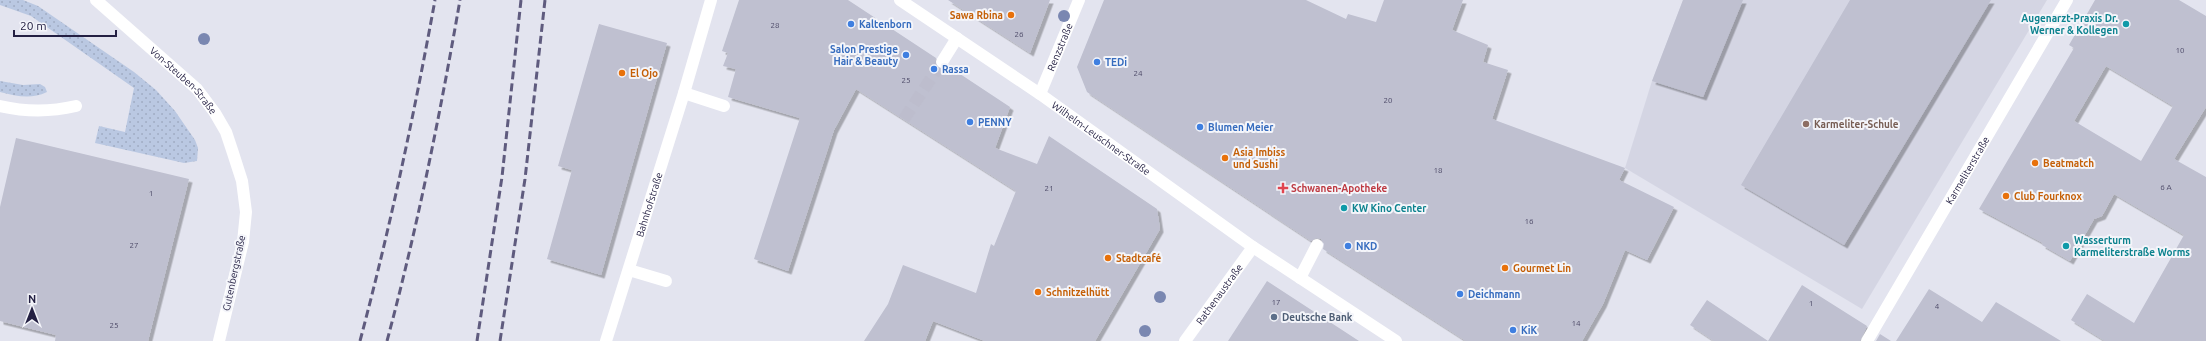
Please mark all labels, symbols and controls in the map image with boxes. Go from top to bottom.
place label: Sawa Rbina [950,10,1003,21]
marker: Sawa Rbina [1006,10,1016,20]
scale bar [14,12,116,38]
place label: Augenarzt-Praxis Dr. Werner & Kollegen [2021,13,2119,36]
text: 20 m [20,19,47,32]
marker: Kaltenborn [846,19,856,29]
place label: Kaltenborn [859,19,912,30]
marker: Augenarzt-Praxis Dr. Werner & Kollegen [2121,19,2131,29]
house number: 28 [770,21,780,30]
street label: Renzstraße [1045,21,1074,72]
house number: 26 [1014,30,1024,39]
place label: Salon Prestige Hair & Beauty [830,44,899,67]
street label: Von-Steuben-Straße [148,45,219,116]
house number: 10 [2175,46,2185,55]
marker: Salon Prestige Hair & Beauty [901,50,911,60]
marker: TEDi [1092,57,1102,67]
place label: TEDi [1105,57,1127,68]
marker: Rassa [929,64,939,74]
place label: Rassa [942,64,969,75]
marker: El Ojo [617,68,627,78]
place label: El Ojo [630,68,658,79]
house number: 24 [1133,69,1143,78]
house number: 25 [901,76,911,85]
house number: 20 [1383,96,1393,105]
street label: Wilhelm-Leuschner-Straße [1050,99,1153,177]
marker: PENNY [965,117,975,127]
place label: PENNY [978,117,1012,128]
marker: Karmeliter-Schule [1801,119,1811,129]
place label: Karmeliter-Schule [1814,119,1899,130]
marker: Blumen Meier [1195,122,1205,132]
place label: Blumen Meier [1208,122,1274,133]
street label: Karmeliterstraße [1943,135,1991,206]
place label: Asia Imbiss und Sushi [1233,147,1286,170]
marker: Asia Imbiss und Sushi [1220,153,1230,163]
marker: Beatmatch [2030,158,2040,168]
place label: Beatmatch [2043,158,2094,169]
house number: 18 [1433,166,1443,175]
street label: Bahnhofstraße [634,171,664,238]
marker: Schwanen-Apotheke [1278,183,1288,193]
place label: Schwanen-Apotheke [1291,183,1388,194]
house number: 6 A [2160,183,2173,192]
house number: 21 [1044,184,1054,193]
house number: 1 [149,189,153,198]
marker: Club Fourknox [2001,191,2011,201]
place label: Club Fourknox [2014,191,2082,202]
marker: KW Kino Center [1339,203,1349,213]
place label: KW Kino Center [1352,203,1427,214]
house number: 16 [1524,217,1534,226]
street label: Gutenbergstraße [221,234,247,312]
place label: Wasserturm Karmeliterstraße Worms [2074,235,2190,258]
house number: 27 [129,241,139,250]
marker: NKD [1343,241,1353,251]
place label: NKD [1356,241,1377,252]
marker: Wasserturm Karmeliterstraße Worms [2061,241,2071,251]
marker: Stadtcafé [1103,253,1113,263]
place label: Stadtcafé [1116,253,1162,264]
street label: Rathenaustraße [1193,262,1245,326]
marker: Gourmet Lin [1500,263,1510,273]
place label: Gourmet Lin [1513,263,1571,274]
marker: Schnitzelhütt [1033,287,1043,297]
place label: Schnitzelhütt [1046,287,1110,298]
north arrow [12,289,52,329]
marker: Deichmann [1455,289,1465,299]
place label: Deichmann [1468,289,1520,300]
text: N [28,293,36,305]
house number: 17 [1271,298,1281,307]
house number: 1 [1809,299,1813,308]
house number: 4 [1935,302,1940,311]
marker: Deutsche Bank [1269,312,1279,322]
place label: Deutsche Bank [1282,312,1353,323]
house number: 14 [1571,319,1581,328]
house number: 25 [109,321,119,330]
marker: KiK [1508,325,1518,335]
place label: KiK [1521,325,1538,336]

